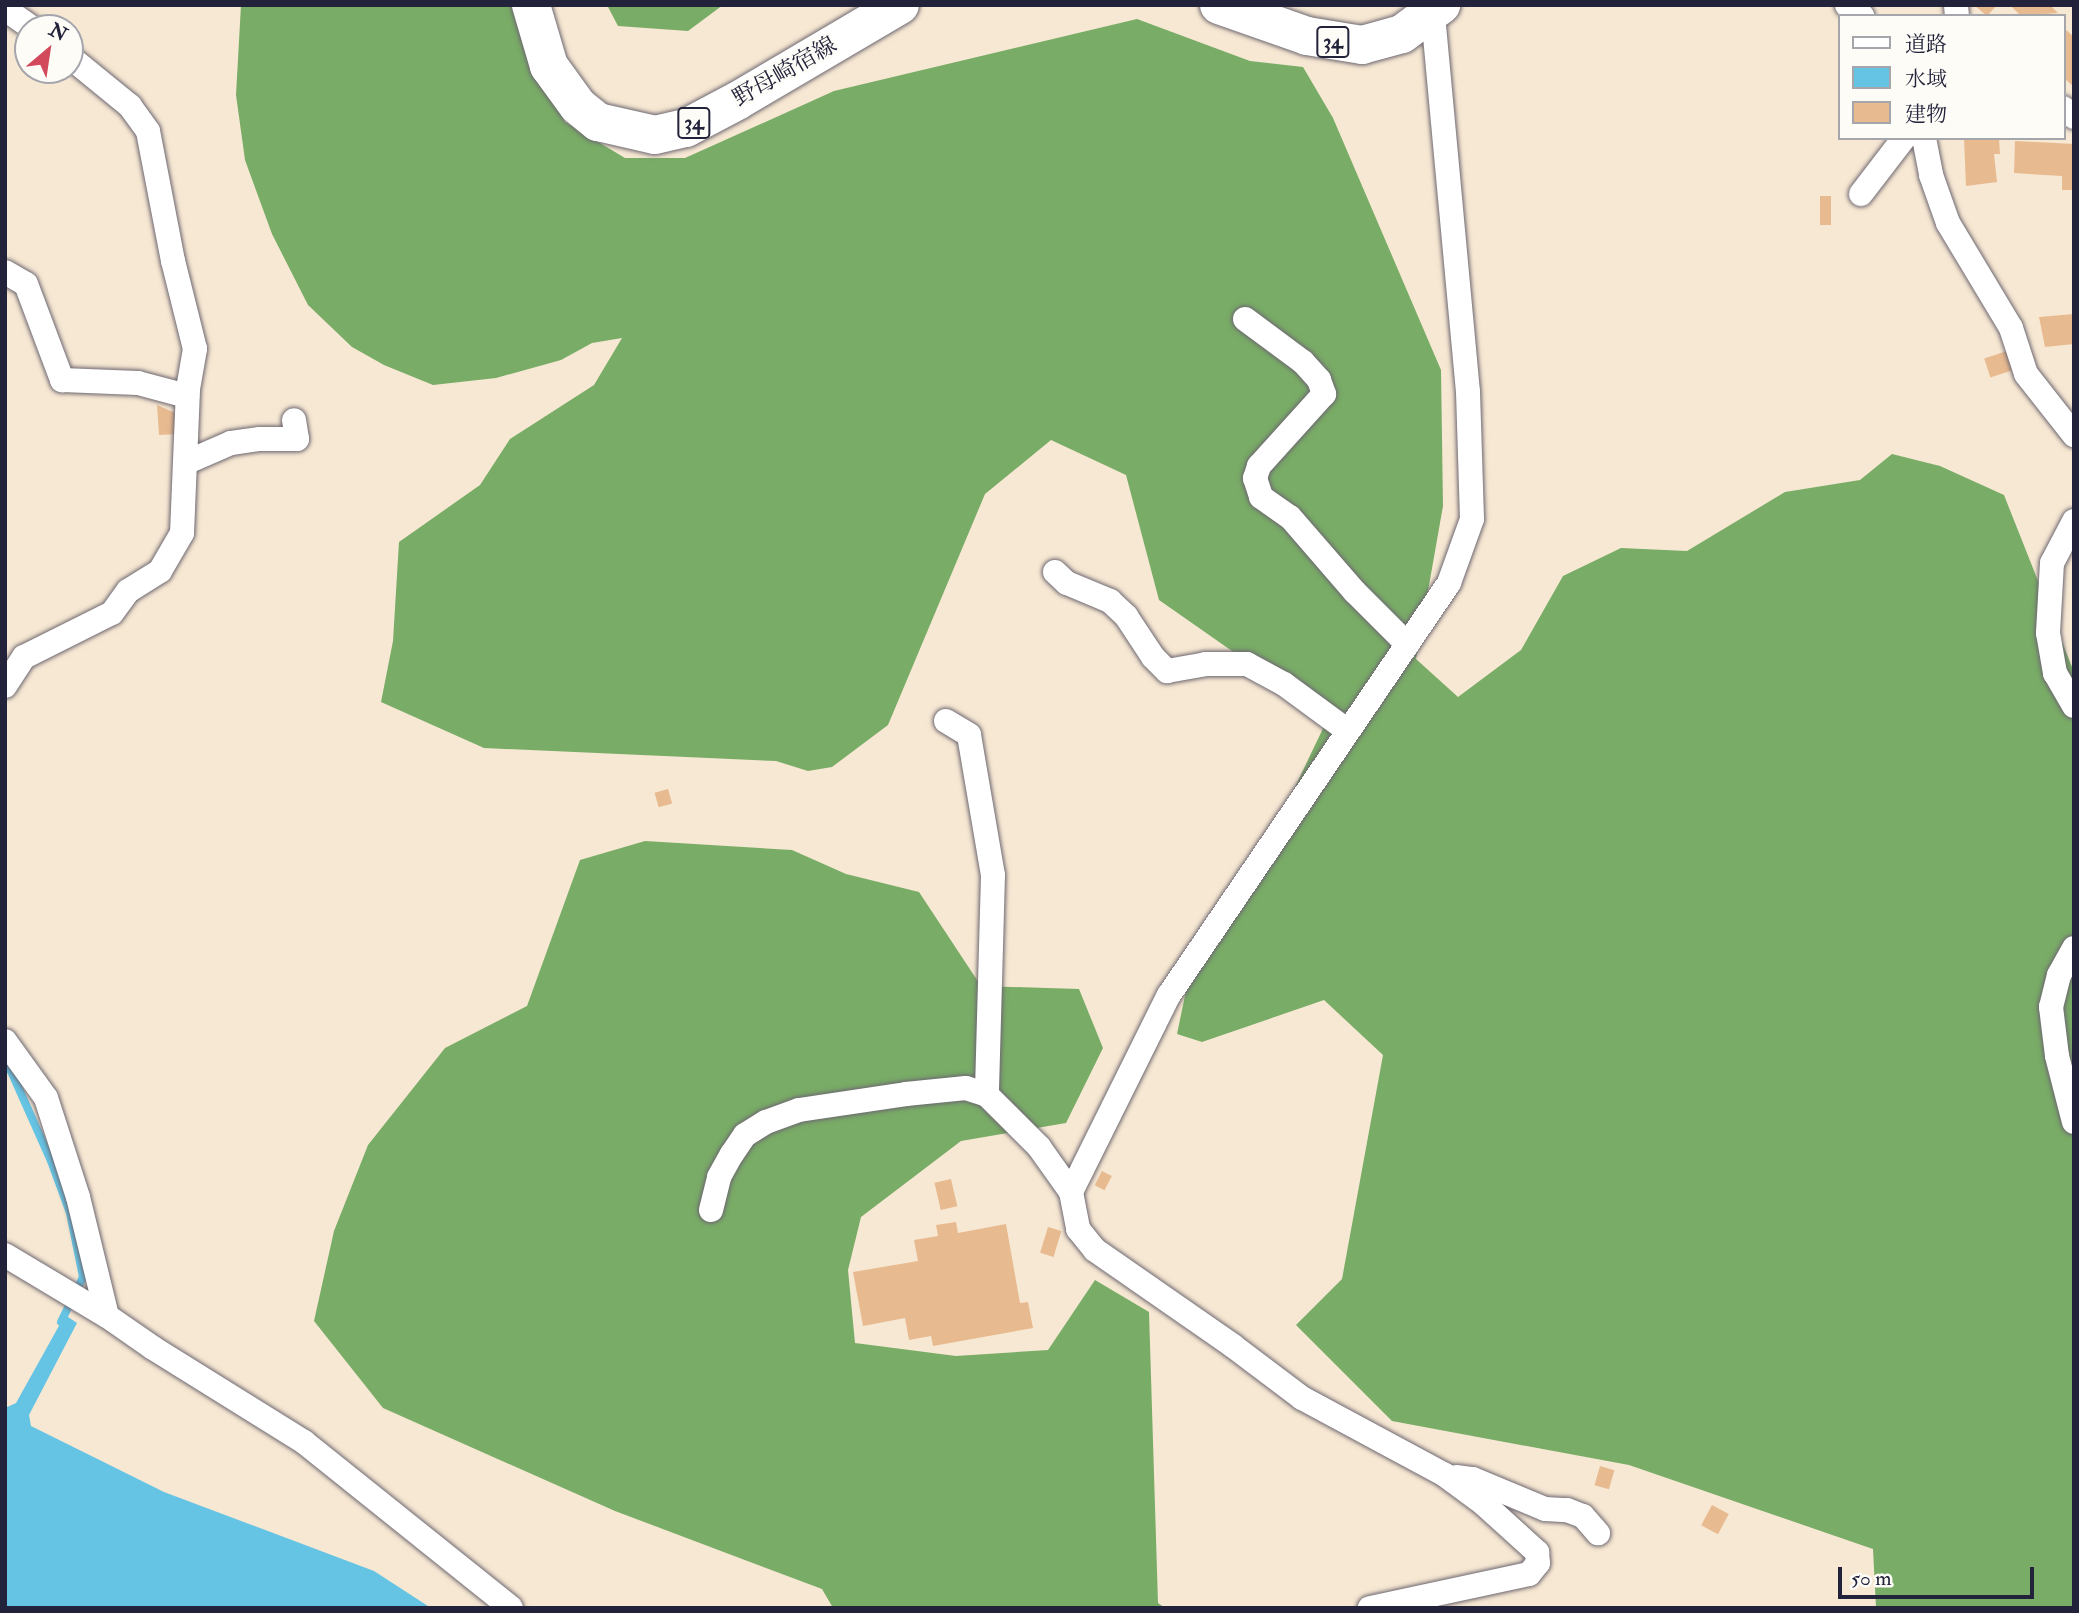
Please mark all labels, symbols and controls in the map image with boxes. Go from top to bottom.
north arrow [14,14,84,84]
legend [1838,14,2065,140]
text: N [45,18,71,47]
road number: 34 [1316,24,1350,60]
street label: 野母崎宿線 [728,31,842,113]
text: 道路 [1905,31,1947,58]
text: 水域 [1905,66,1947,93]
text: 建物 [1905,101,1947,128]
road number: 34 [676,106,712,140]
scale bar [1841,1554,2037,1598]
text: 50 m [1851,1565,1892,1592]

